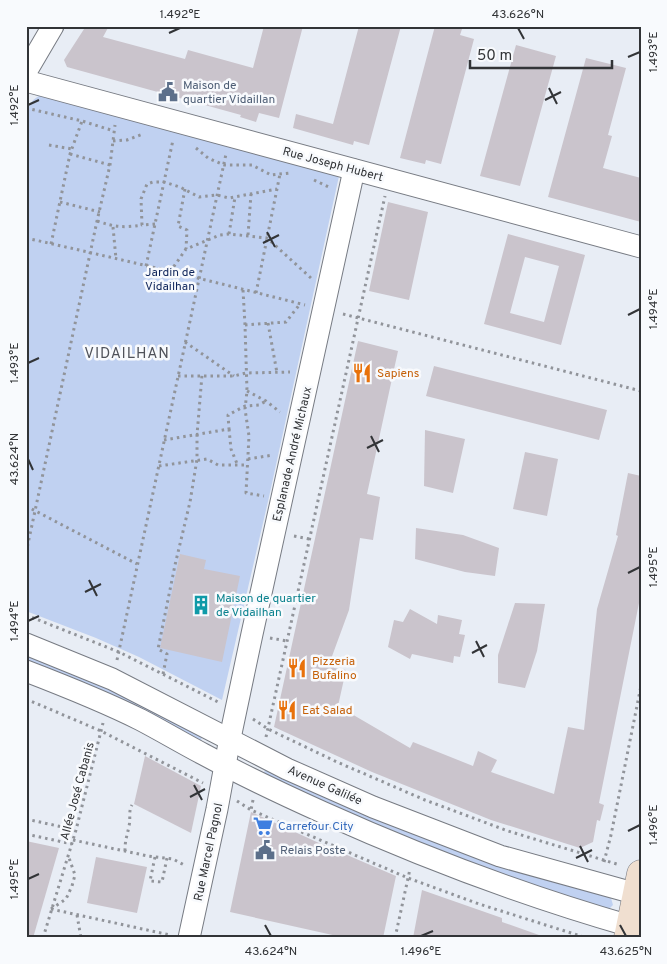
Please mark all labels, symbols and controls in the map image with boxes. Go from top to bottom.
text: 1.492°E [160,7,200,23]
text: 43.626°N [492,7,544,23]
text: 1.493°E [646,32,662,72]
scale bar [470,38,612,70]
text: 50 m [477,47,512,66]
place label: Maison de quartier Vidaillan [183,78,275,108]
public building icon: Maison de quartier Vidaillan [157,81,179,103]
text: 1.492°E [7,85,23,125]
street label: Rue Joseph Hubert [281,144,385,186]
park label: Jardin de Vidailhan [145,265,195,295]
text: 1.494°E [646,288,662,330]
text: 1.493°E [7,343,23,383]
district label: VIDAILHAN [84,345,170,364]
restaurant icon: Sapiens [351,362,373,384]
place label: Sapiens [377,366,419,382]
street label: Esplanade André Michaux [270,385,316,523]
text: 43.624°N [7,433,23,485]
text: 1.495°E [646,546,662,588]
place label: Maison de quartier de Vidailhan [216,591,316,621]
building icon: Maison de quartier de Vidailhan [190,594,212,616]
text: 1.494°E [7,600,23,642]
place label: Pizzeria Bufalino [312,654,357,684]
restaurant icon: Pizzeria Bufalino [286,657,308,679]
restaurant icon: Eat Salad [276,699,298,721]
place label: Eat Salad [302,703,353,719]
street label: Allée José Cabanis [57,740,99,842]
street label: Avenue Galilée [285,762,364,809]
street label: Rue Marcel Pagnol [191,802,227,903]
text: 1.496°E [646,805,662,845]
supermarket icon: Carrefour City [252,815,274,837]
place label: Carrefour City [278,819,354,835]
public building icon: Relais Poste [254,839,276,861]
place label: Relais Poste [280,843,346,859]
text: 1.495°E [7,858,23,900]
text: 43.624°N [245,944,297,960]
text: 1.496°E [401,944,441,960]
text: 43.625°N [600,944,652,960]

